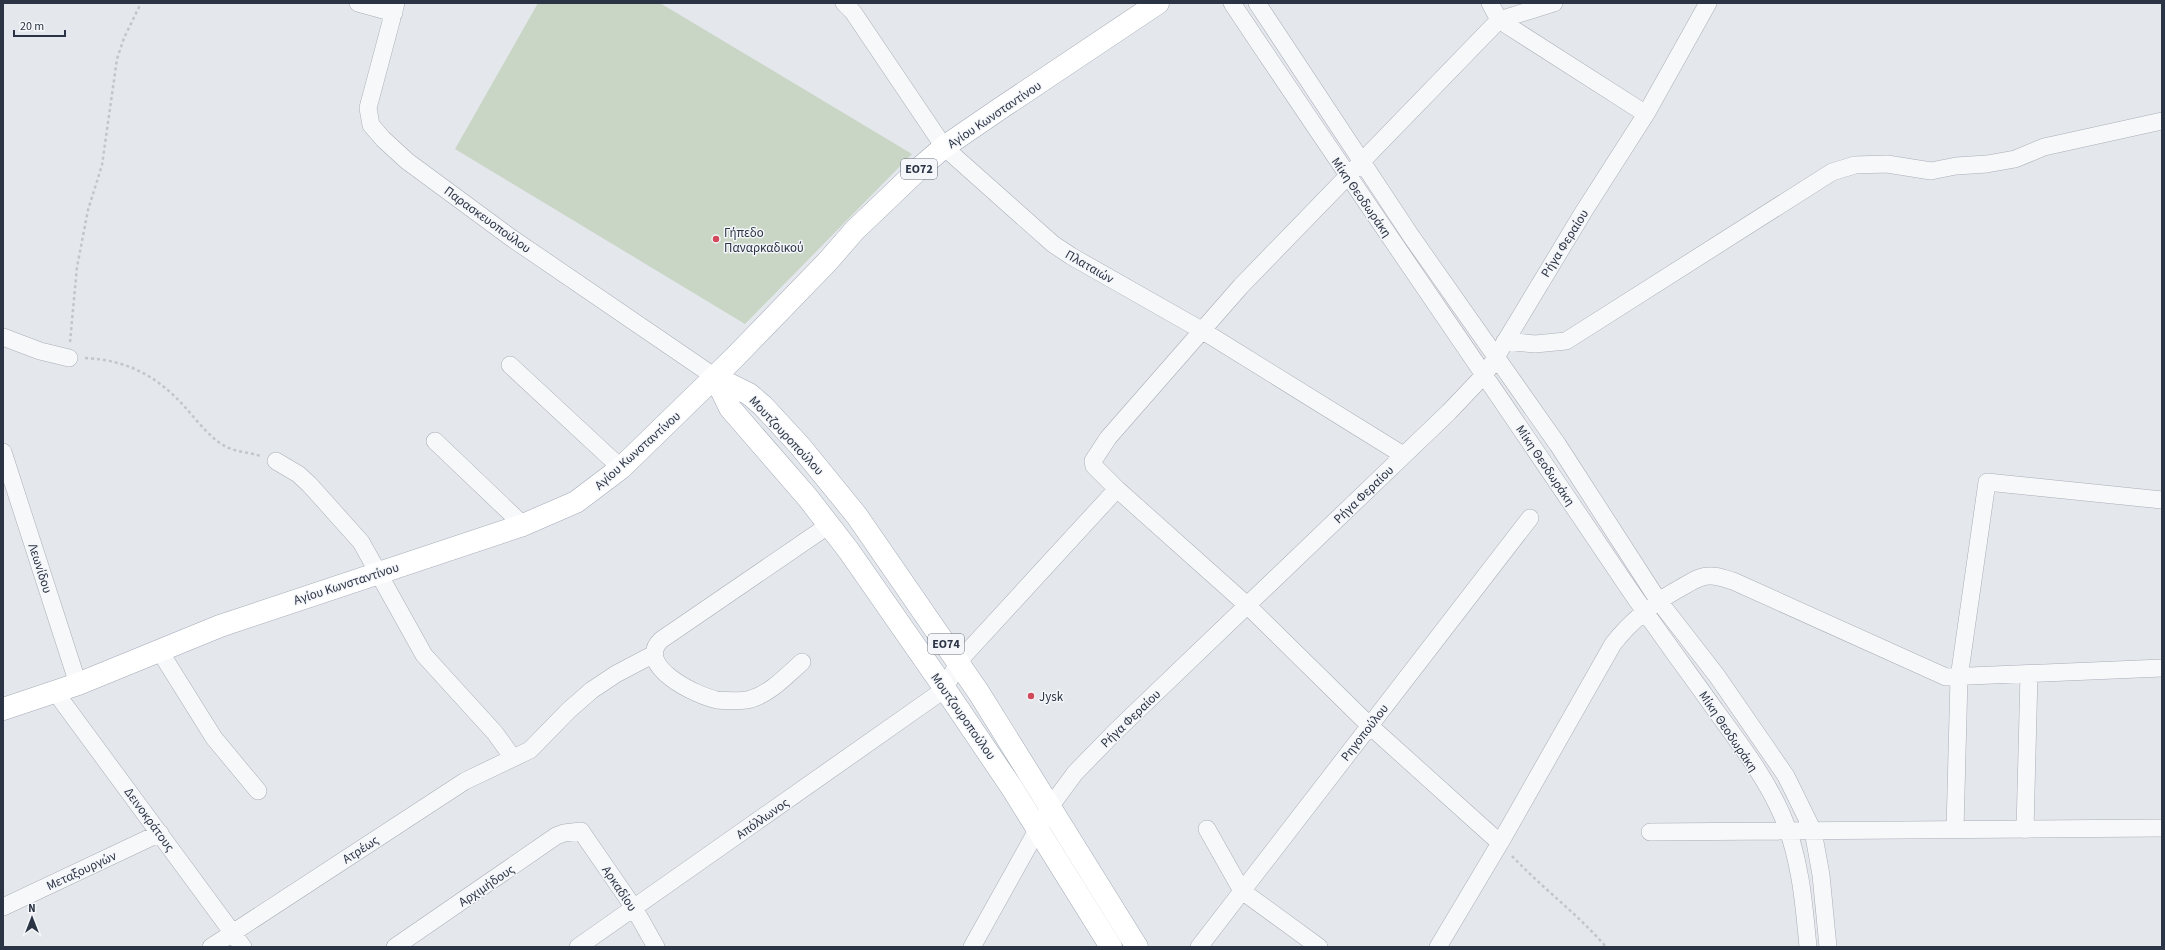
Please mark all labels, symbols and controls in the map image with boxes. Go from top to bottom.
scale bar [14,12,65,38]
text: 20 m [20,18,44,35]
street label: Αγίου Κωνσταντίνου [944,77,1045,153]
street label: Μίκη Θεοδωράκη [1327,154,1396,241]
road number: ΕΟ72 [901,159,937,179]
street label: Παρασκευοπούλου [440,182,535,258]
street label: Ρήγα Φεραίου [1537,206,1593,281]
place label: Γήπεδο Παναρκαδικού [724,224,804,257]
marker: Γήπεδο Παναρκαδικού [711,234,721,244]
street label: Πλαταιών [1062,246,1117,288]
street label: Μουτζουροπούλου [745,392,828,479]
street label: Αγίου Κωνσταντίνου [591,407,685,494]
street label: Μίκη Θεοδωράκη [1511,422,1579,510]
street label: Ρήγα Φεραίου [1330,461,1398,528]
street label: Λεωνίδου [24,541,57,595]
street label: Αγίου Κωνσταντίνου [291,558,401,609]
road number: ΕΟ74 [928,634,964,654]
street label: Μουτζουροπούλου [926,670,1000,764]
street label: Ρήγα Φεραίου [1097,685,1165,752]
place label: Jysk [1039,688,1064,706]
street label: Μίκη Θεοδωράκη [1694,688,1762,776]
marker: Jysk [1026,691,1036,701]
street label: Ρηγοπούλου [1337,700,1393,765]
street label: Δεινοκράτους [120,784,179,856]
street label: Απόλλωνος [732,794,793,844]
street label: Ατρέως [339,831,383,868]
street label: Μεταξουργών [43,847,119,895]
street label: Αρχιμήδους [455,860,518,911]
street label: Αρκαδίου [597,862,641,915]
north arrow [12,898,52,938]
text: N [28,901,36,916]

